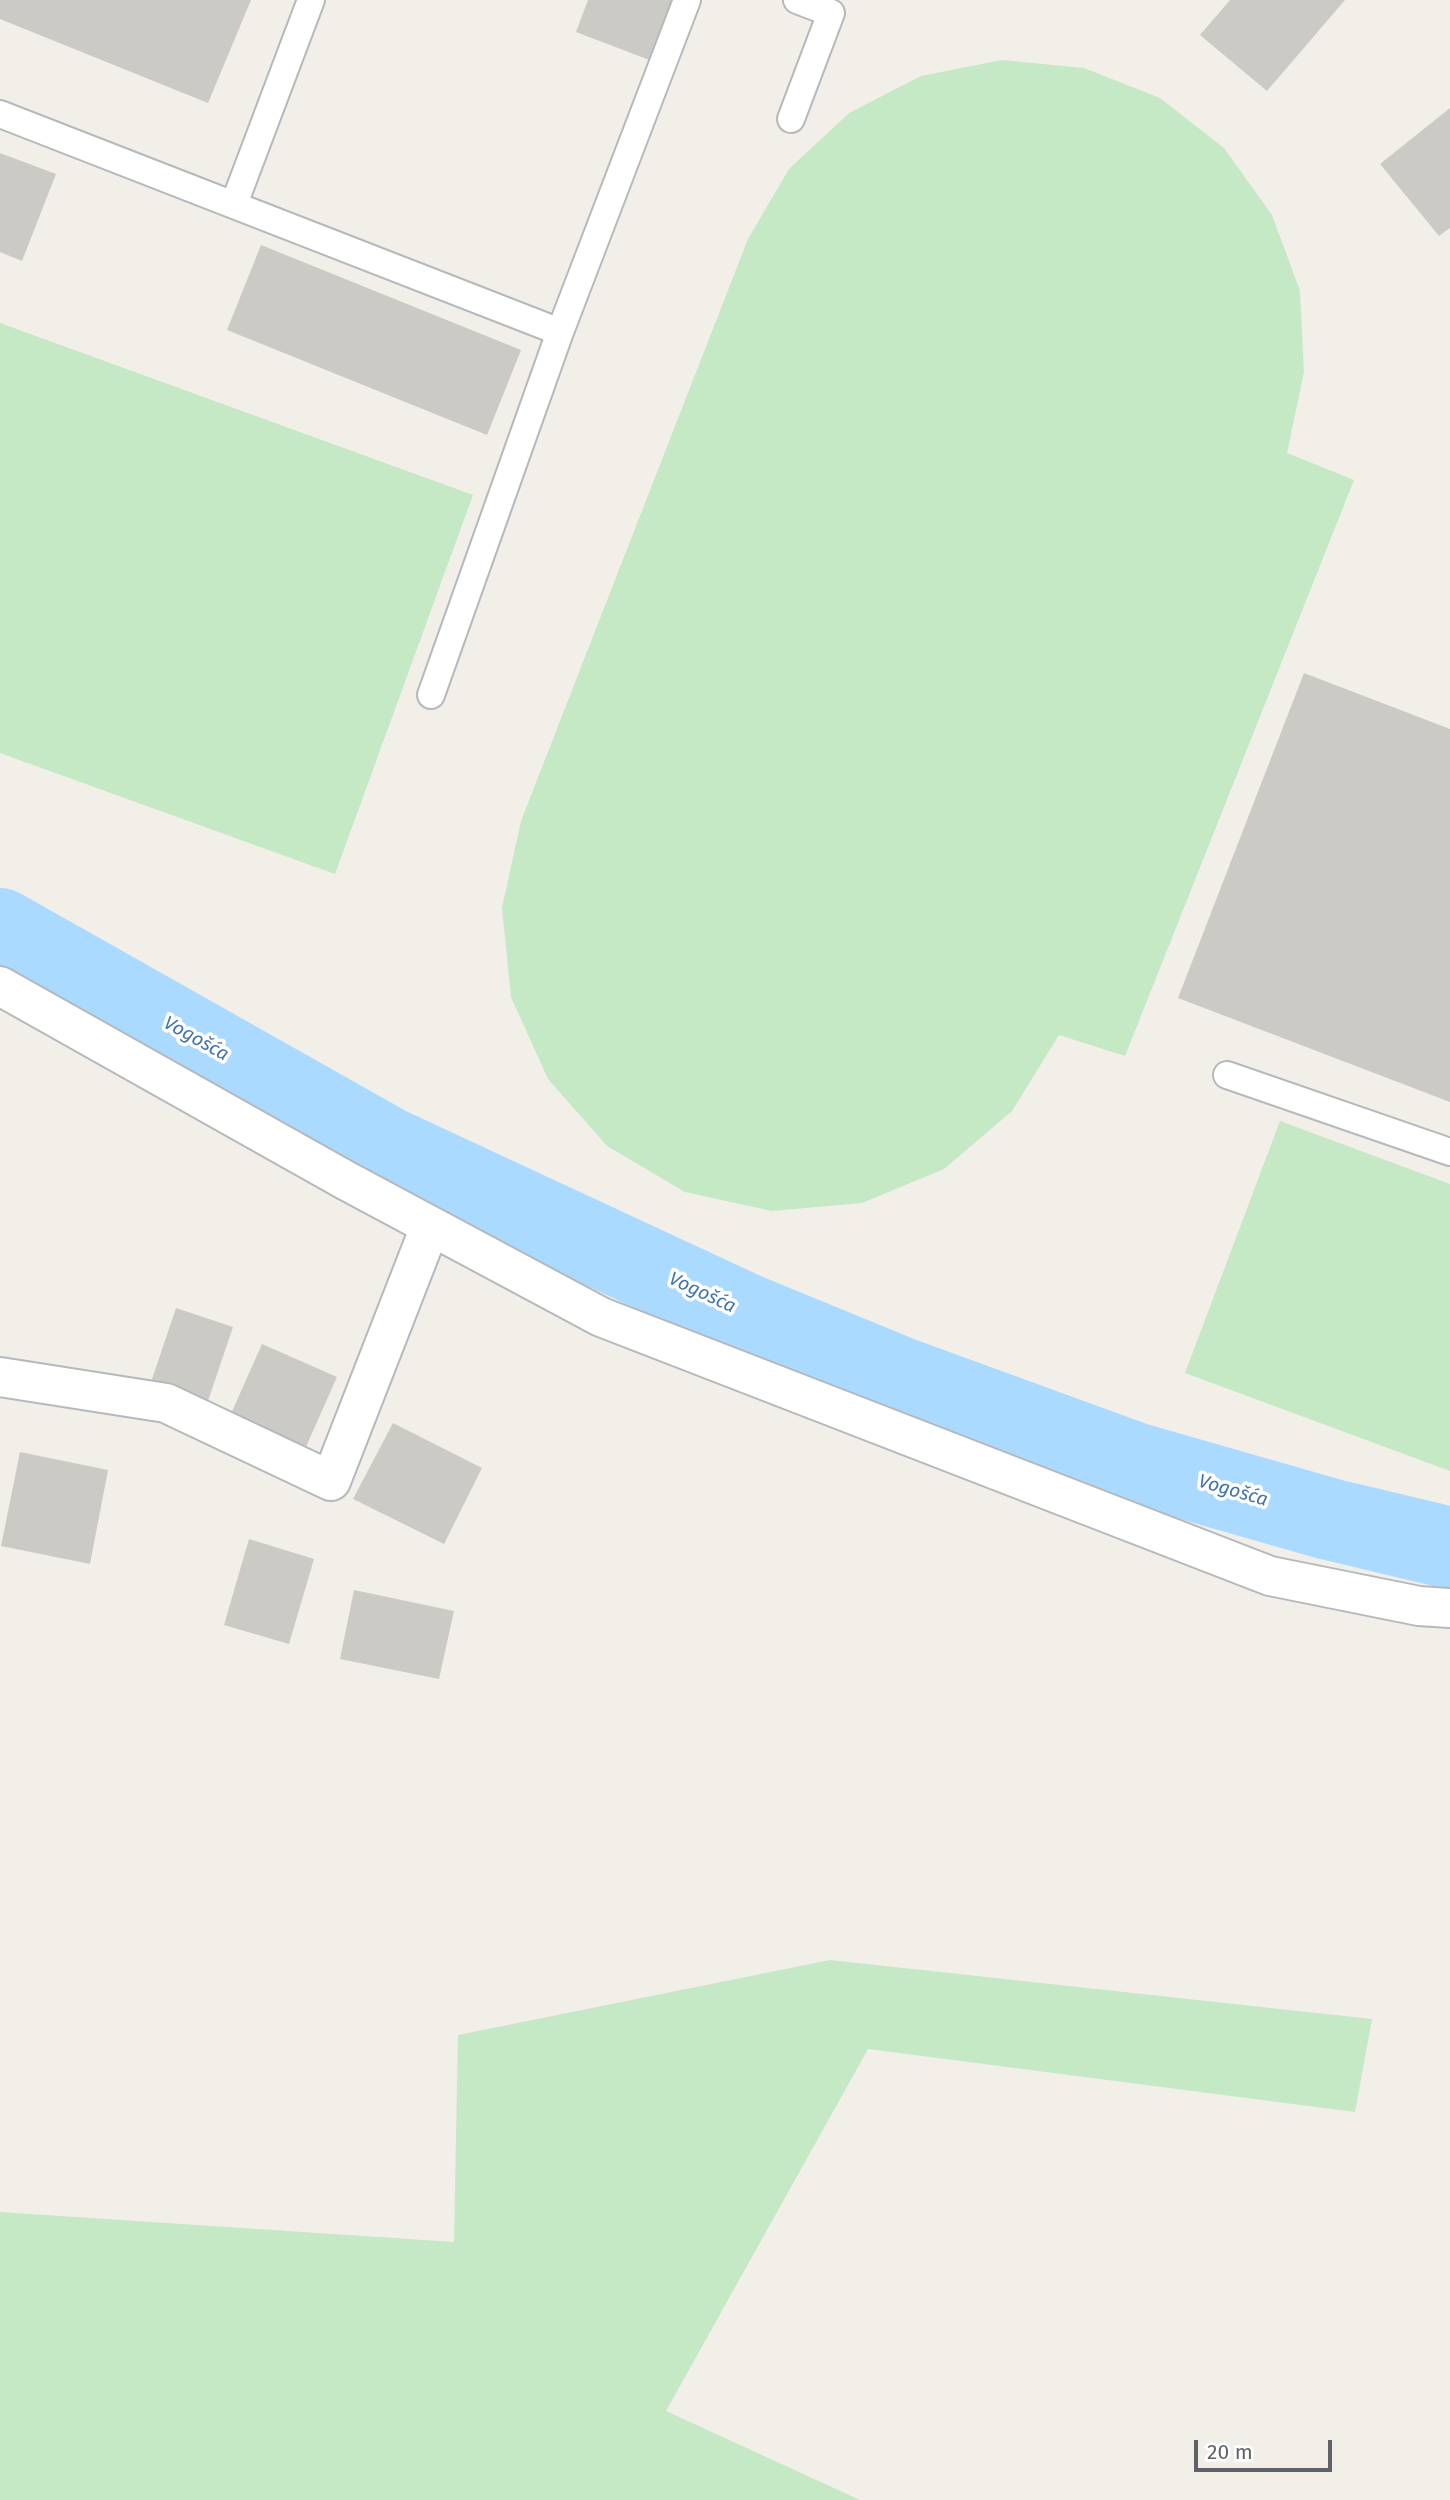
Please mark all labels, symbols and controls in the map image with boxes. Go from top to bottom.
water label: Vogošća [159,1012,233,1066]
water label: Vogošća [665,1268,739,1318]
water label: Vogošća [1196,1470,1270,1512]
scale bar [1198,2426,1336,2470]
text: 20 m [1207,2439,1253,2465]

